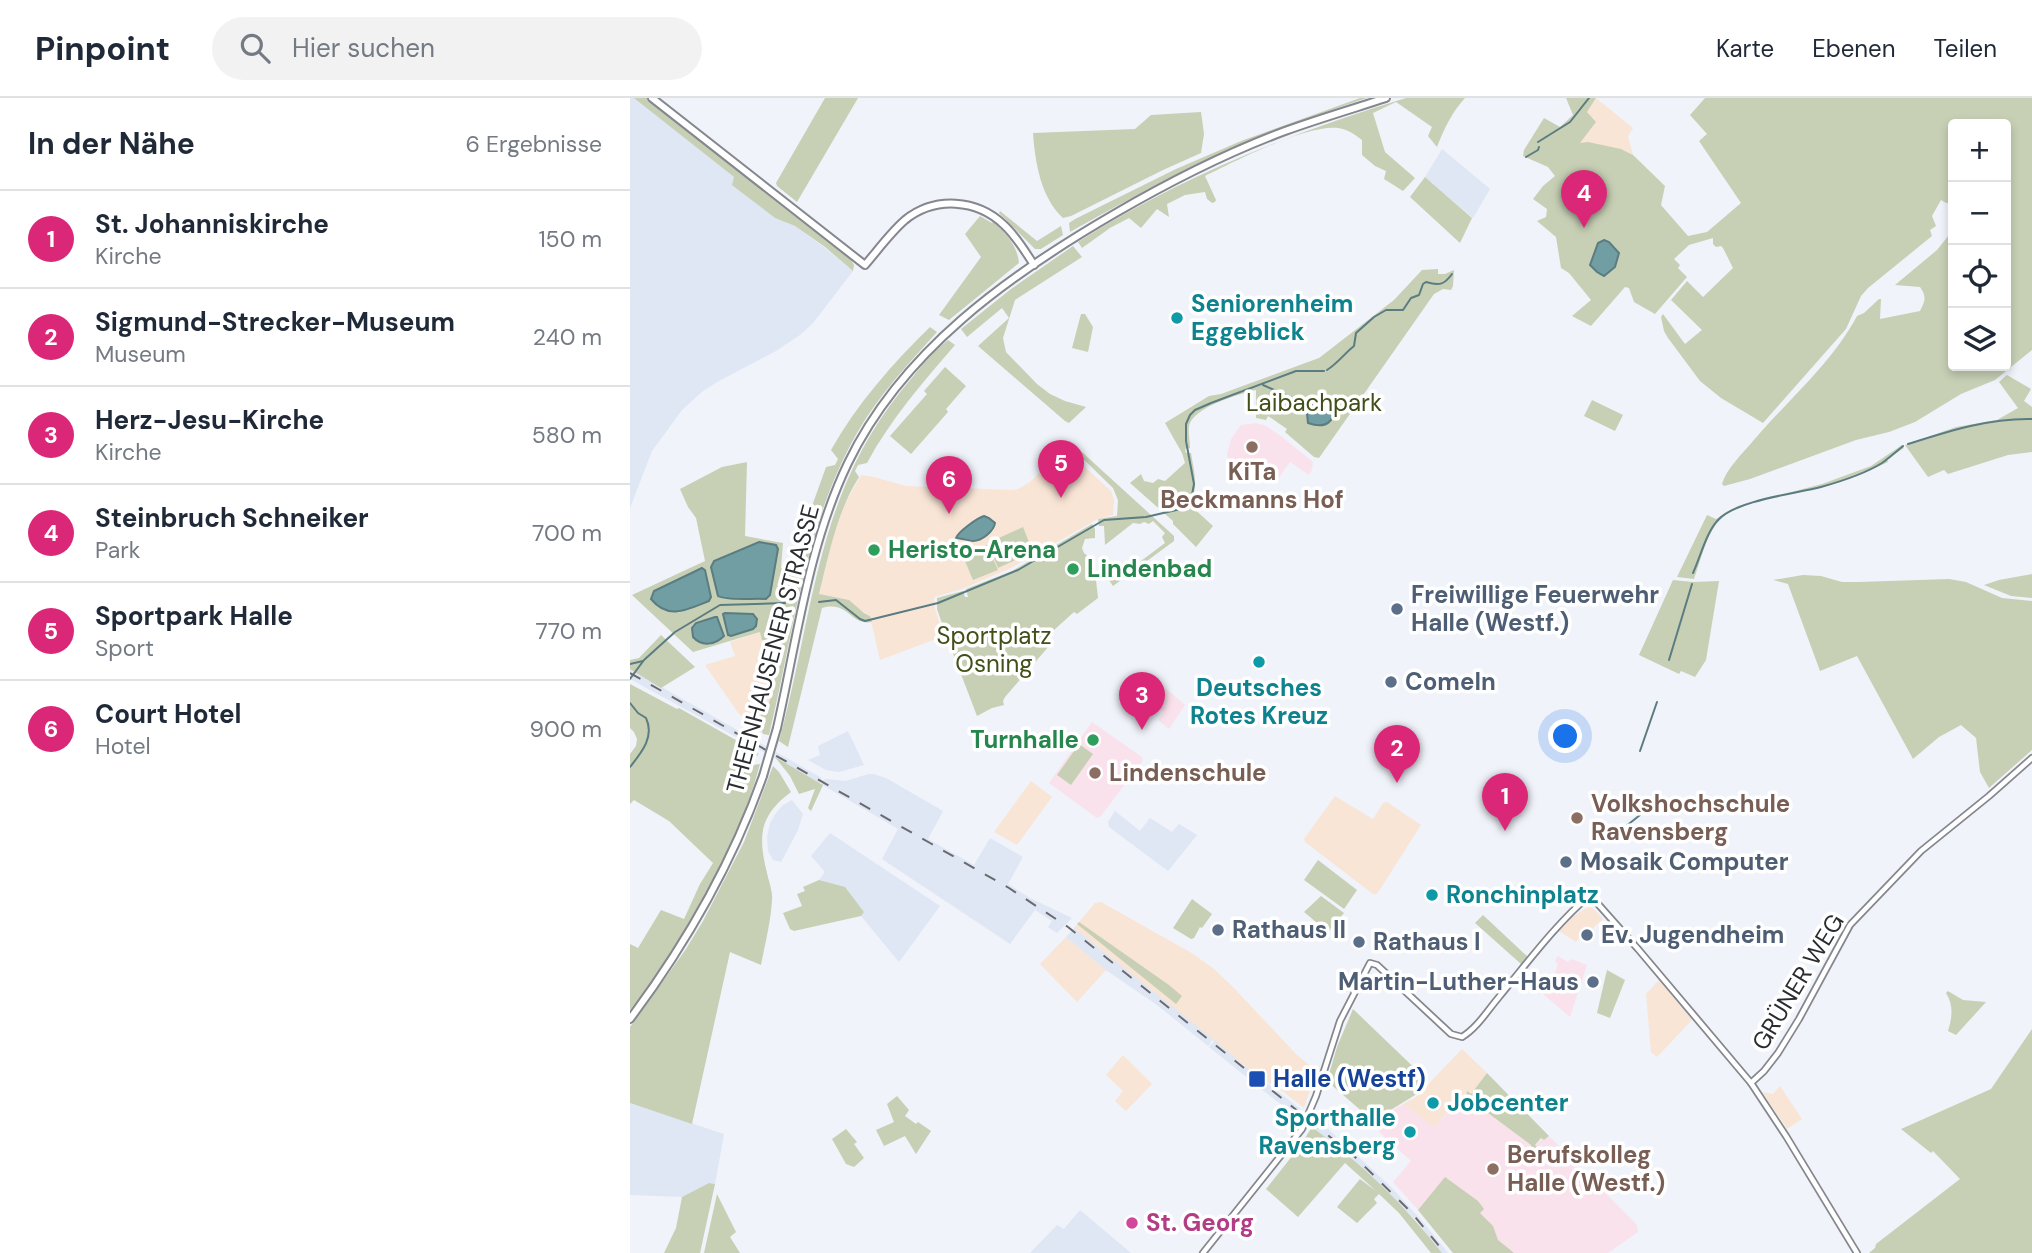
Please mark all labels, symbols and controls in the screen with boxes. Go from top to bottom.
search box [212,17,702,80]
text: Pinpoint [35,27,170,70]
icon: search [236,29,274,67]
text: Hier suchen [292,31,435,65]
text: Karte [1716,33,1774,64]
text: Ebenen [1812,33,1896,64]
text: Teilen [1934,33,1997,64]
map controls [1948,119,2011,371]
button: + [1948,119,2011,182]
text: In der Nähe [28,124,195,163]
text: 6 Ergebnisse [465,129,602,159]
pin: 4 [1561,170,1607,228]
button: − [1948,182,2011,245]
text: St. Johanniskirche [95,207,329,241]
text: 1 [47,224,55,254]
text: 150 m [538,224,602,254]
text: Kirche [95,241,161,271]
button: locate [1948,245,2011,308]
place label: Seniorenheim Eggeblick [1191,288,1353,347]
text: Sigmund-Strecker-Museum [95,305,455,339]
button: layers [1948,308,2011,371]
marker: Seniorenheim Eggeblick [1169,310,1185,326]
text: 2 [44,322,58,352]
text: 240 m [533,322,602,352]
text: Museum [95,339,186,369]
park label: Laibachpark [1246,387,1382,418]
text: Herz-Jesu-Kirche [95,403,324,437]
text: 3 [44,420,58,450]
text: 580 m [532,420,602,450]
text: Kirche [95,437,161,467]
marker: KiTa Beckmanns Hof [1244,439,1260,455]
pin: 5 [1038,440,1084,498]
pin: 6 [926,456,972,514]
place label: KiTa Beckmanns Hof [1160,456,1344,515]
text: Steinbruch Schneiker [95,501,369,535]
street label: THEENHAUSENER STRASSE [719,501,826,797]
text: 4 [44,518,58,548]
text: 700 m [532,518,602,548]
place label: Heristo-Arena [888,534,1056,565]
text: Park [95,535,140,565]
marker: Heristo-Arena [866,542,882,558]
place label: Lindenbad [1087,553,1212,584]
marker: Lindenbad [1065,561,1081,577]
place label: Freiwillige Feuerwehr Halle (Westf.) [1411,579,1659,638]
text: Sportpark Halle [95,599,293,633]
marker: Freiwillige Feuerwehr Halle (Westf.) [1389,601,1405,617]
text: 5 [44,616,58,646]
text: 770 m [535,616,602,646]
park label: Sportplatz Osning [937,620,1051,679]
text: Sport [95,633,154,663]
marker: Deutsches Rotes Kreuz [1251,654,1267,670]
place label: ComeIn [1405,666,1496,697]
pin: 3 [1119,672,1165,730]
place label: Deutsches Rotes Kreuz [1190,672,1328,731]
marker: ComeIn [1383,674,1399,690]
text: Court Hotel [95,697,242,731]
text: 6 [44,714,58,744]
text: 900 m [529,714,602,744]
your location [1548,719,1582,753]
place label: Turnhalle [970,724,1079,755]
pin: 2 [1374,725,1420,783]
text: Hotel [95,731,151,761]
marker: Turnhalle [1085,732,1101,748]
place label: Lindenschule [1109,757,1267,788]
marker: Lindenschule [1087,765,1103,781]
pin: 1 [1482,773,1528,831]
place label: Volkshochschule Ravensberg [1591,788,1790,847]
marker: Volkshochschule Ravensberg [1569,810,1585,826]
place label: Mosaik Computer [1580,846,1789,877]
marker: Mosaik Computer [1558,854,1574,870]
place label: Ronchinplatz [1446,879,1599,910]
marker: Ronchinplatz [1424,887,1440,903]
street label: GRÜNER WEG [1745,908,1850,1056]
place label: Rathaus II [1232,914,1346,945]
place label: Ev. Jugendheim [1601,919,1784,950]
marker: Rathaus II [1210,922,1226,938]
place label: Rathaus I [1373,926,1481,957]
marker: Ev. Jugendheim [1579,927,1595,943]
marker: Rathaus I [1351,934,1367,950]
place label: Martin-Luther-Haus [1338,966,1579,997]
marker: Martin-Luther-Haus [1585,974,1601,990]
place label: Halle (Westf) [1273,1063,1426,1094]
marker: Halle (Westf) [1247,1069,1267,1089]
place label: Jobcenter [1447,1087,1569,1118]
marker: Jobcenter [1425,1095,1441,1111]
place label: Sporthalle Ravensberg [1259,1102,1396,1161]
marker: Sporthalle Ravensberg [1402,1124,1418,1140]
place label: Berufskolleg Halle (Westf.) [1507,1139,1665,1198]
marker: Berufskolleg Halle (Westf.) [1485,1161,1501,1177]
place label: St. Georg [1146,1207,1254,1238]
marker: St. Georg [1124,1215,1140,1231]

